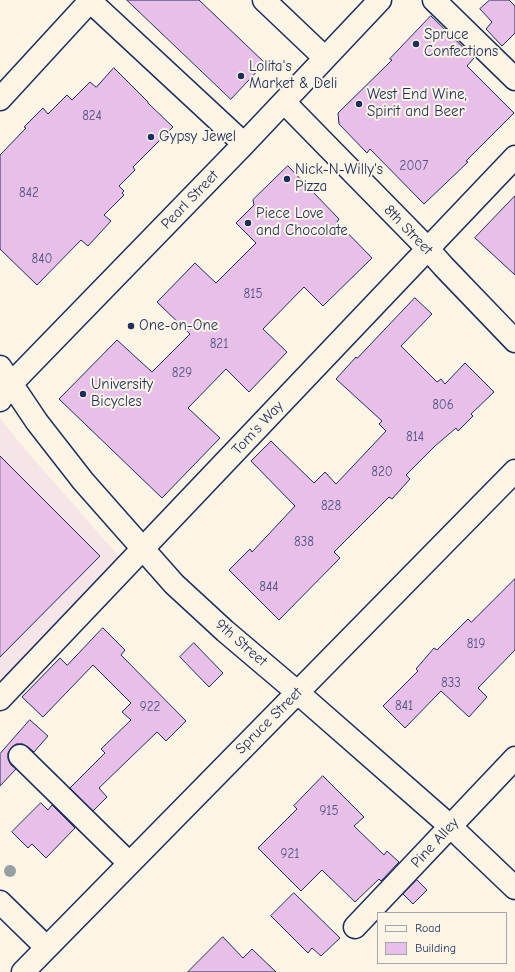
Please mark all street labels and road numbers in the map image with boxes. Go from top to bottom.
street label: Pearl Street [158,167,222,233]
street label: 8th Street [380,201,436,259]
street label: Tom's Way [228,397,288,459]
street label: 9th Street [211,616,271,670]
street label: Spruce Street [232,684,306,758]
street label: Pine Alley [407,814,463,872]

